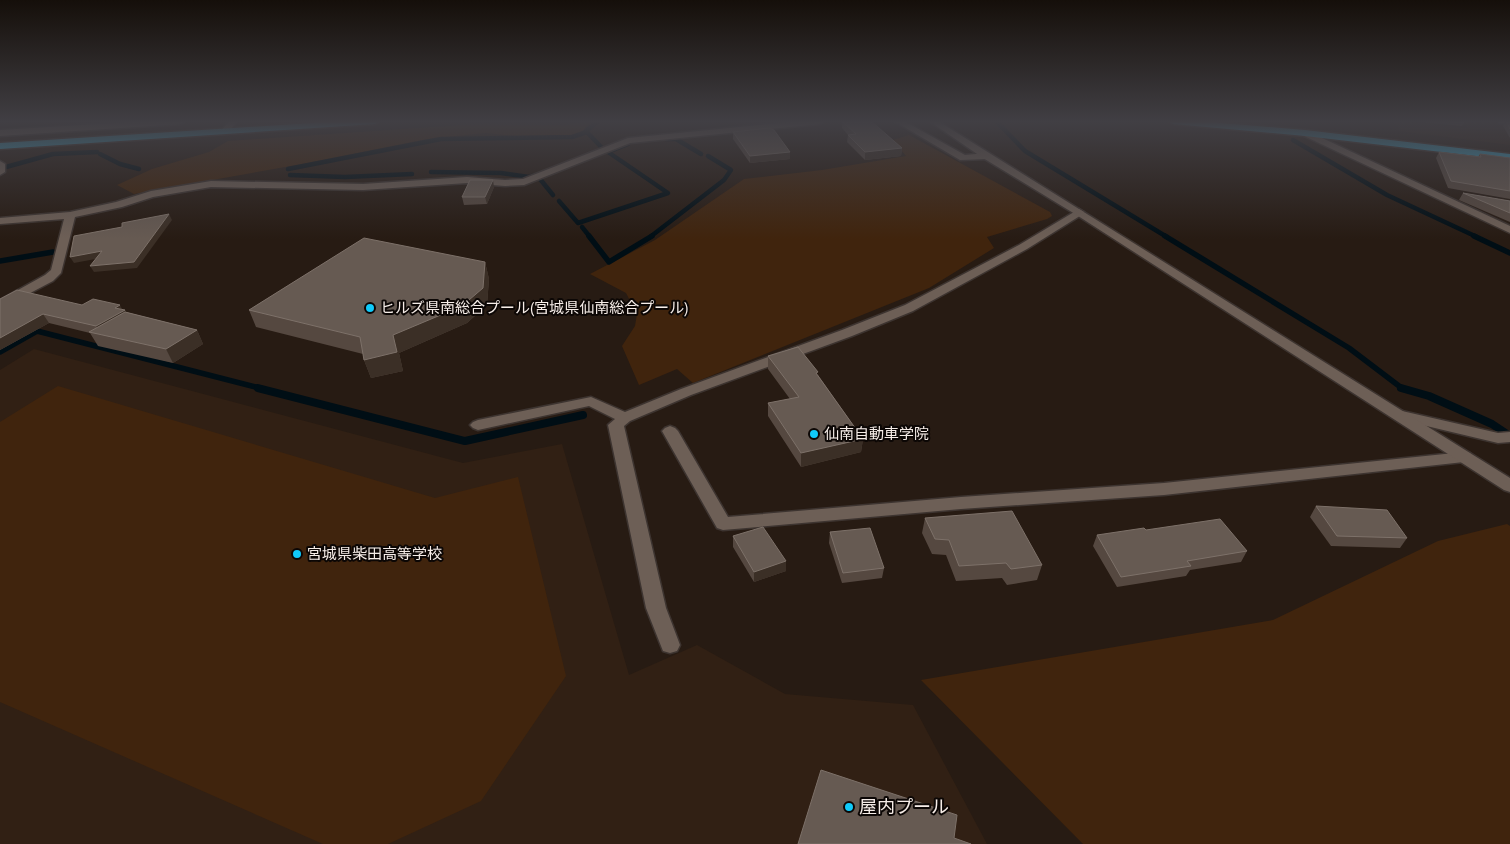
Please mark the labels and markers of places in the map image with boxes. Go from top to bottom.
place label: ヒルズ県南総合プール(宮城県仙南総合プール) [380,298,688,317]
marker: ヒルズ県南総合プール(宮城県仙南総合プール) [364,302,376,314]
place label: 仙南自動車学院 [824,424,929,443]
marker: 仙南自動車学院 [808,428,820,440]
place label: 宮城県柴田高等学校 [307,544,442,563]
marker: 宮城県柴田高等学校 [291,548,303,560]
place label: 屋内プール [859,795,949,818]
marker: 屋内プール [843,801,855,813]

